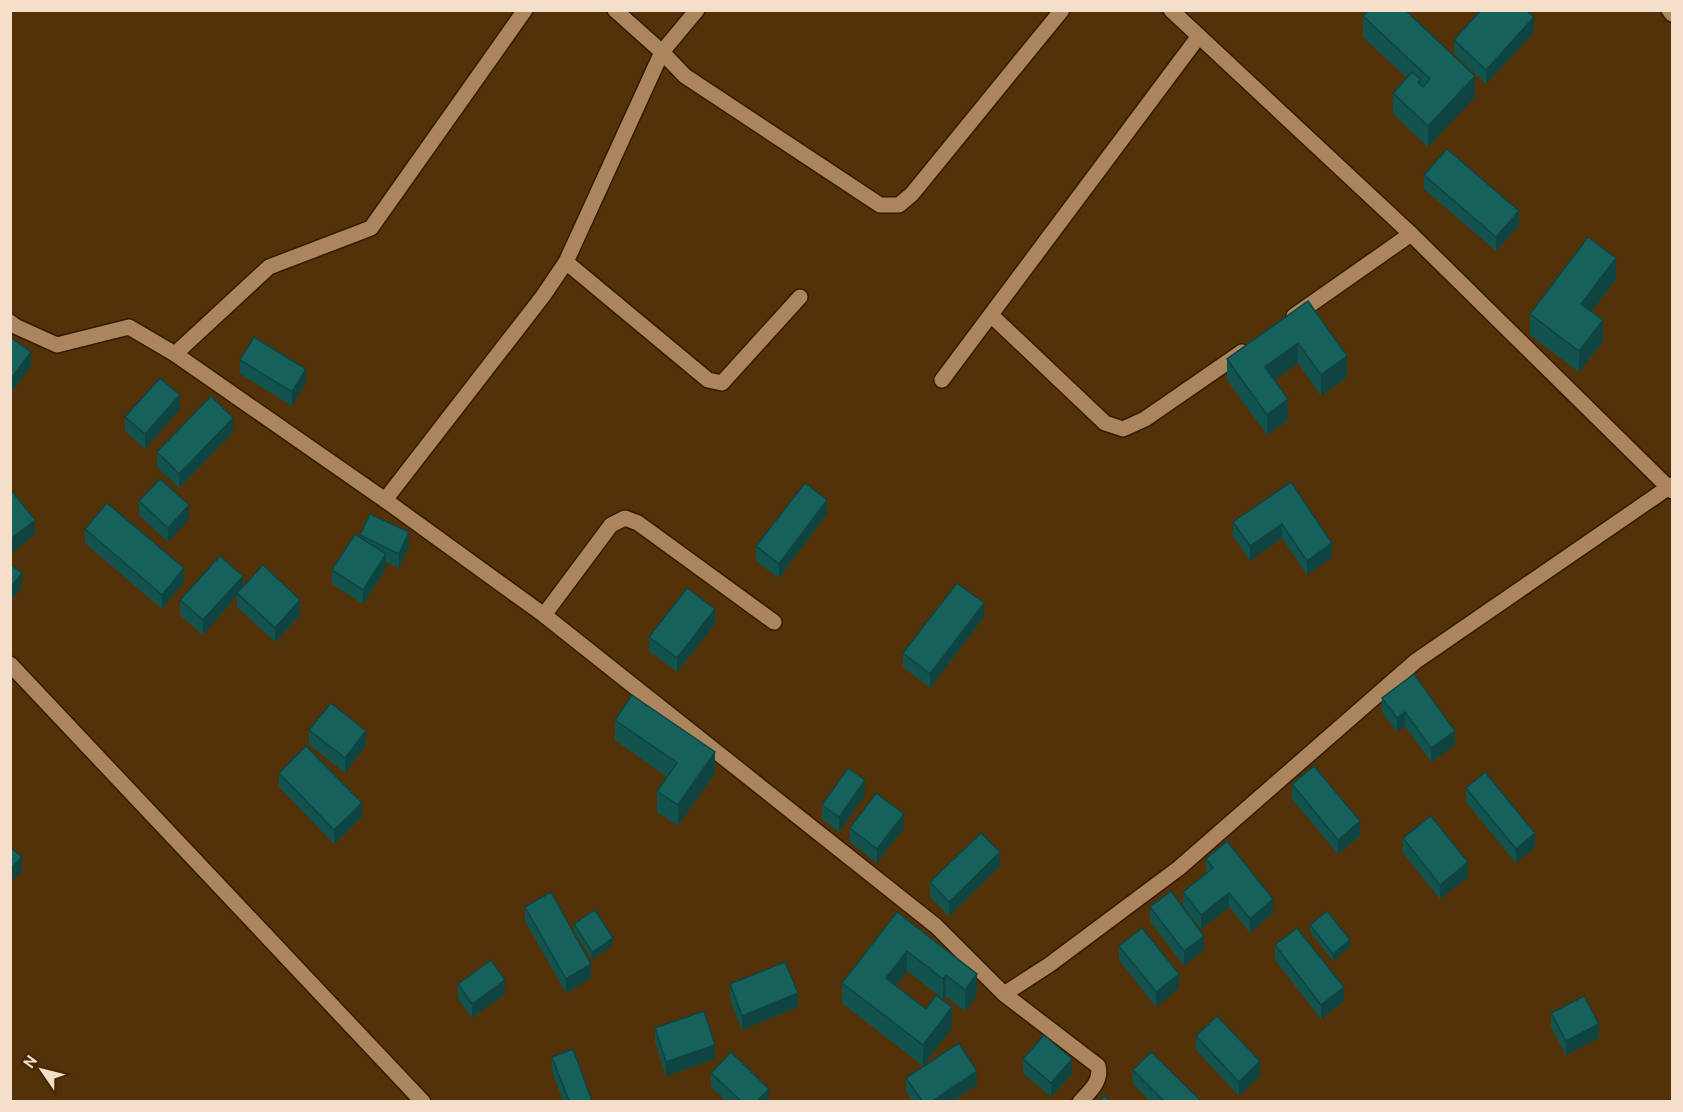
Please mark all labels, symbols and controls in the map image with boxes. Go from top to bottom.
north arrow [12,1040,72,1100]
text: N [19,1052,41,1072]

